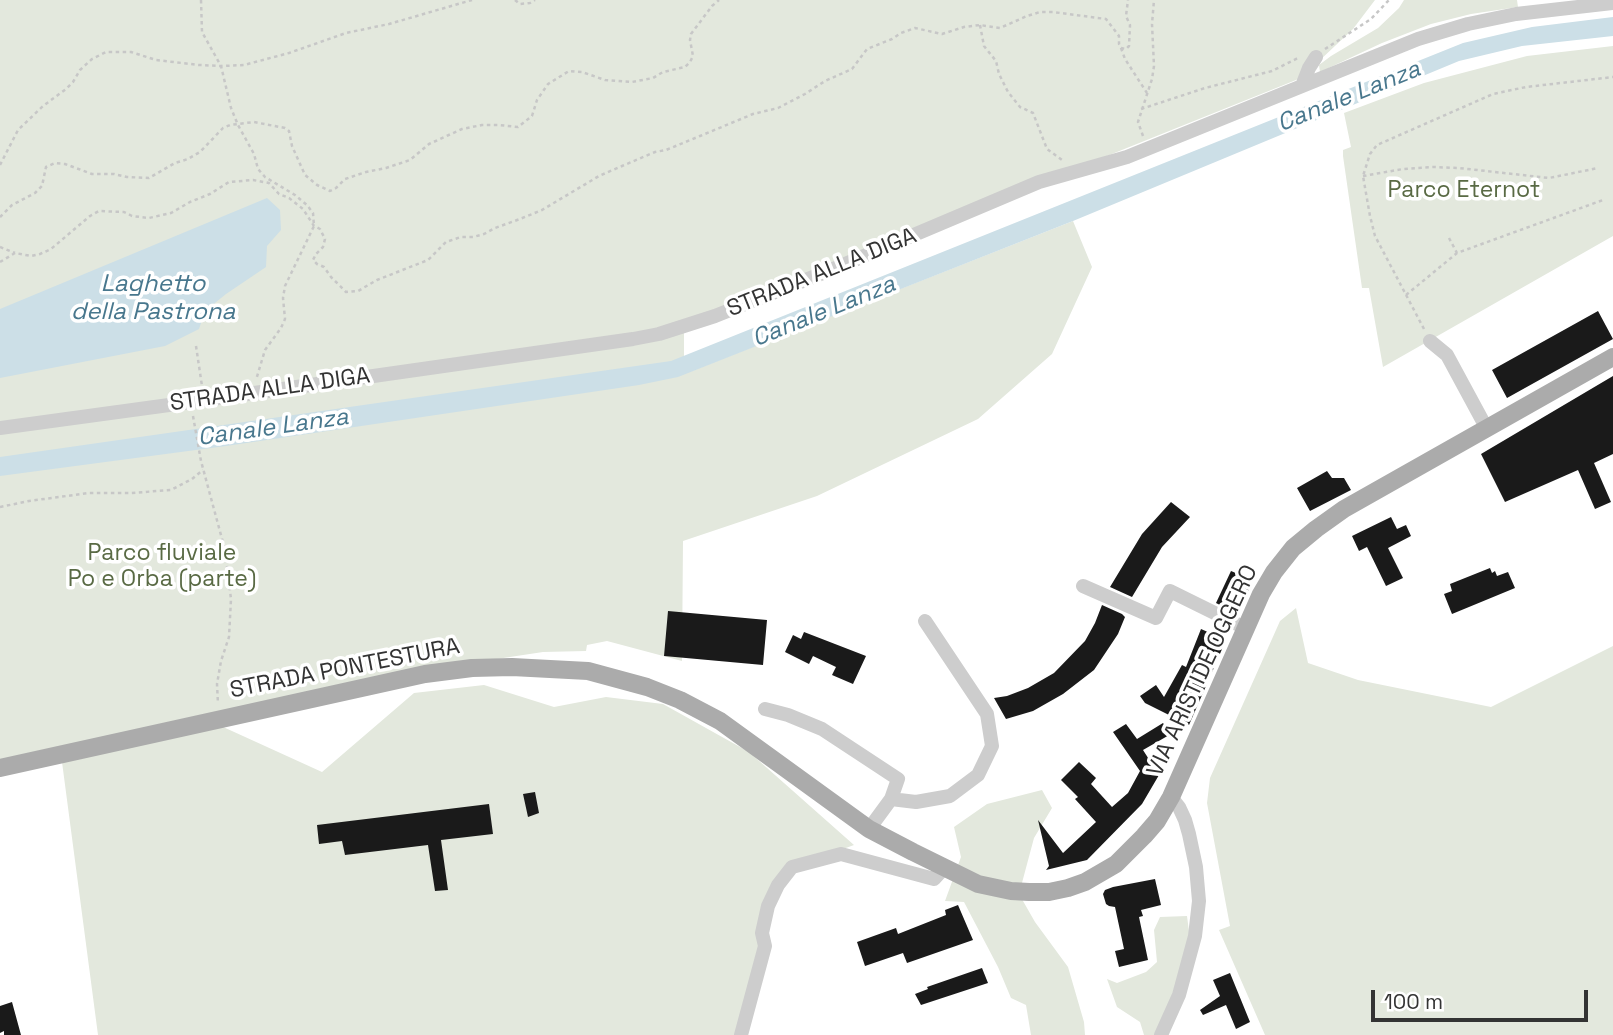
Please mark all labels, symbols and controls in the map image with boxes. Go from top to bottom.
water label: Canale Lanza [1273,55,1425,139]
park label: Parco Eternot [1388,177,1540,205]
street label: STRADA ALLA DIGA [723,222,921,324]
water label: Laghetto della Pastrona [71,270,235,326]
water label: Canale Lanza [748,270,900,354]
street label: STRADA ALLA DIGA [168,362,372,418]
water label: Canale Lanza [196,403,350,453]
park label: Parco fluviale Po e Orba (parte) [68,540,256,594]
street label: VIA ARISTIDE OGGERO [1142,561,1264,781]
street label: STRADA PONTESTURA [228,633,462,705]
scale bar [1375,976,1592,1020]
text: 100 m [1384,988,1443,1015]

